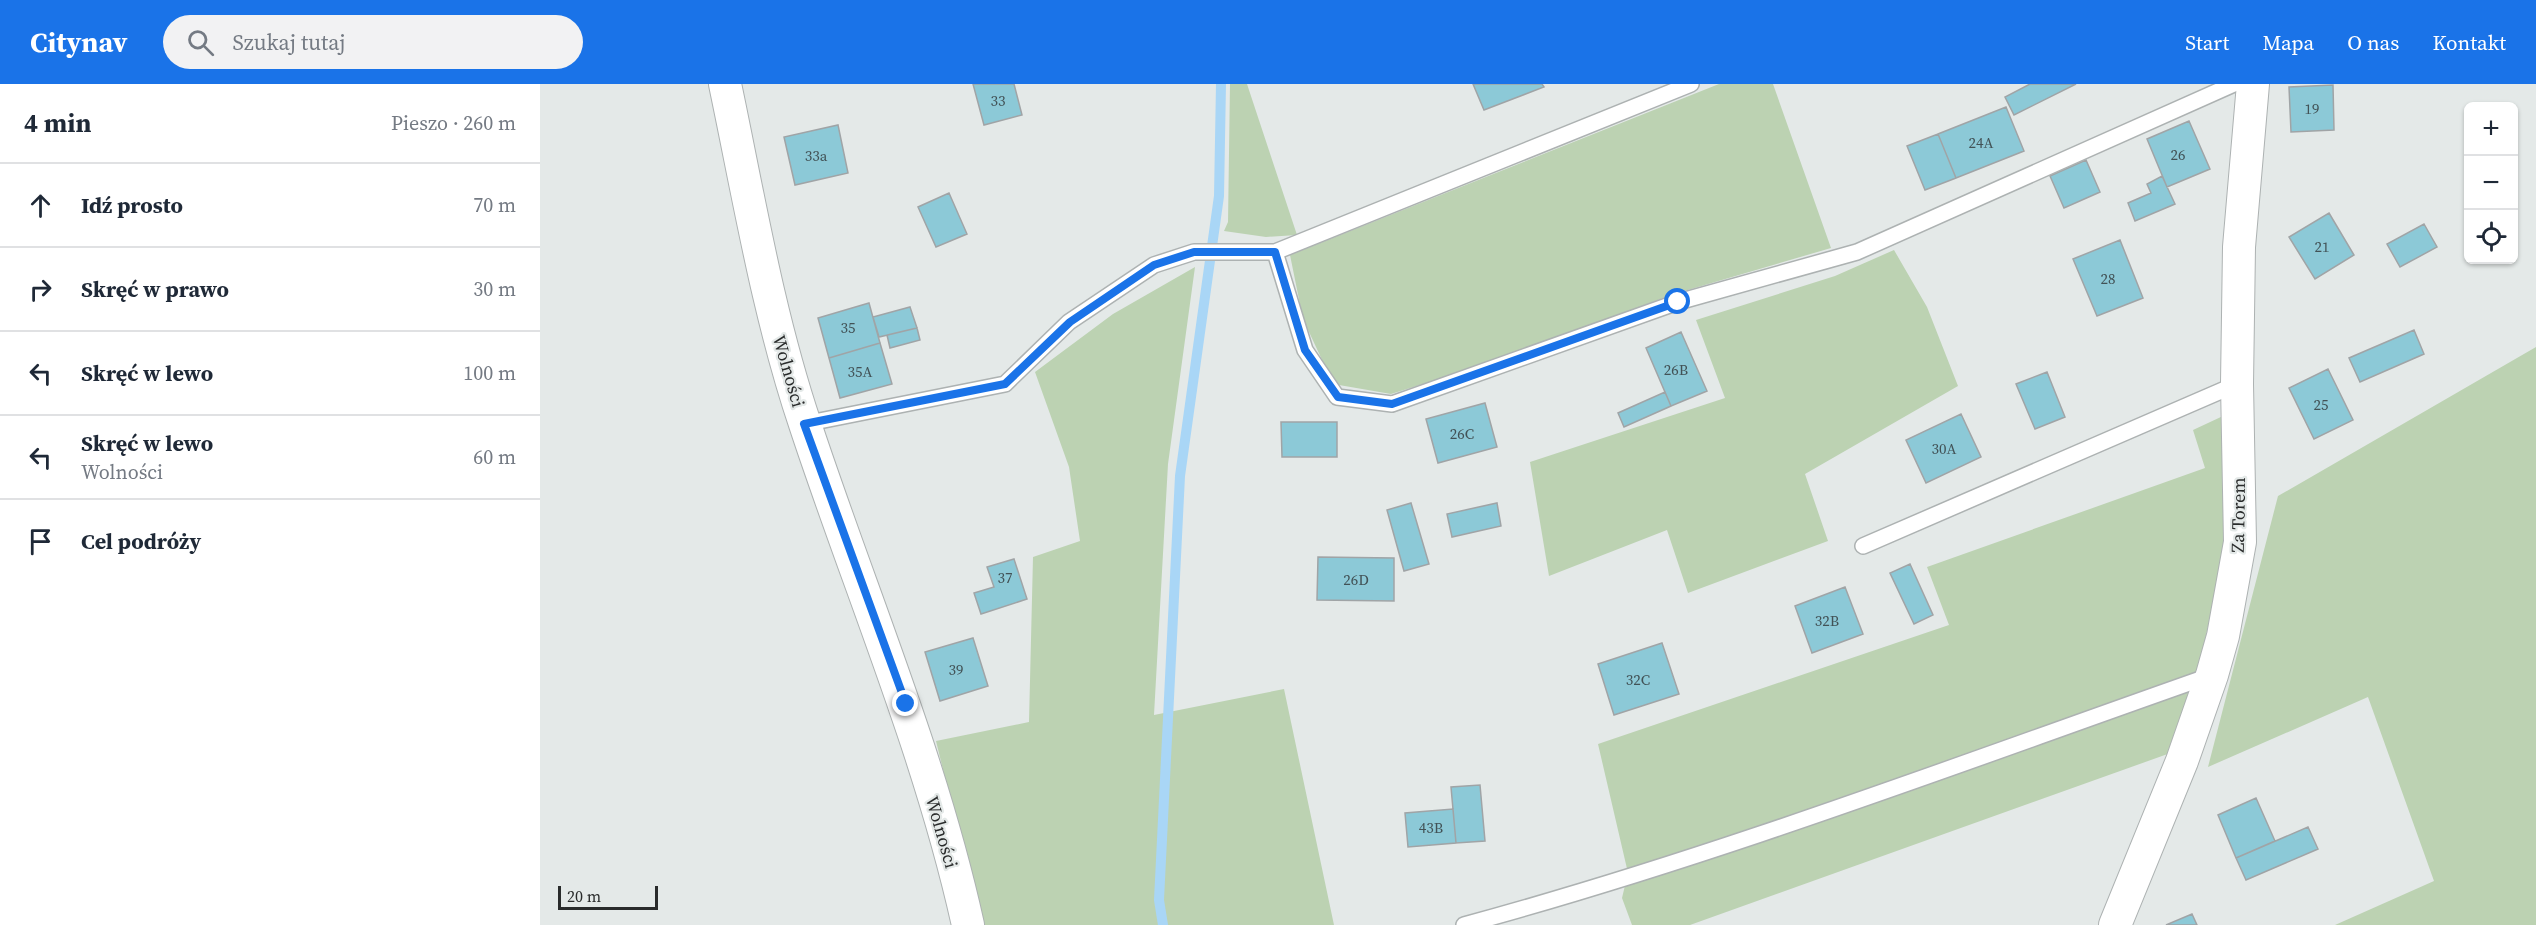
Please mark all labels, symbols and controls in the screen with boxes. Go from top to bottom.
search box [163,15,583,69]
text: Citynav [30,23,127,61]
icon: search [184,26,217,59]
text: Szukaj tutaj [232,27,345,57]
text: Start [2185,28,2229,57]
text: Mapa [2262,28,2314,57]
text: O nas [2347,28,2399,57]
text: Kontakt [2432,28,2506,57]
house number: 33 [990,90,1006,111]
house number: 19 [2304,98,2320,119]
map controls [2464,102,2518,264]
button: + [2464,102,2518,156]
text: 4 min [24,105,91,141]
text: Pieszo · 260 m [391,109,516,137]
house number: 24A [1969,132,1994,153]
house number: 26 [2170,144,2186,165]
house number: 33a [805,145,828,166]
button: − [2464,156,2518,210]
icon: ahead [24,189,57,222]
text: Idź prosto [81,190,183,220]
text: 70 m [473,191,516,219]
button: locate [2464,210,2518,264]
house number: 21 [2314,236,2330,257]
house number: 28 [2100,268,2116,289]
icon: right [24,273,57,306]
text: Skręć w prawo [81,274,229,304]
text: 30 m [473,275,516,303]
route start [1664,288,1690,314]
house number: 35 [840,317,856,338]
street label: Wolności [767,332,811,410]
icon: left [24,357,57,390]
text: Skręć w lewo [81,358,213,388]
text: 100 m [463,359,516,387]
house number: 26B [1664,359,1688,380]
house number: 35A [848,361,873,382]
house number: 25 [2313,394,2329,415]
house number: 26C [1450,423,1474,444]
text: Skręć w lewo [81,428,213,458]
house number: 30A [1932,438,1957,459]
icon: left [24,441,57,474]
text: 60 m [473,443,516,471]
text: Wolności [81,458,163,486]
street label: Za Torem [2225,477,2251,553]
icon: arrive [24,525,57,558]
text: Cel podróży [81,526,201,556]
house number: 37 [997,567,1013,588]
house number: 26D [1343,569,1369,590]
house number: 32B [1815,610,1839,631]
house number: 39 [948,659,964,680]
house number: 32C [1626,669,1650,690]
route end [892,690,918,716]
street label: Wolności [920,793,964,871]
house number: 43B [1419,817,1443,838]
scale bar [558,883,658,910]
text: 20 m [567,885,601,907]

